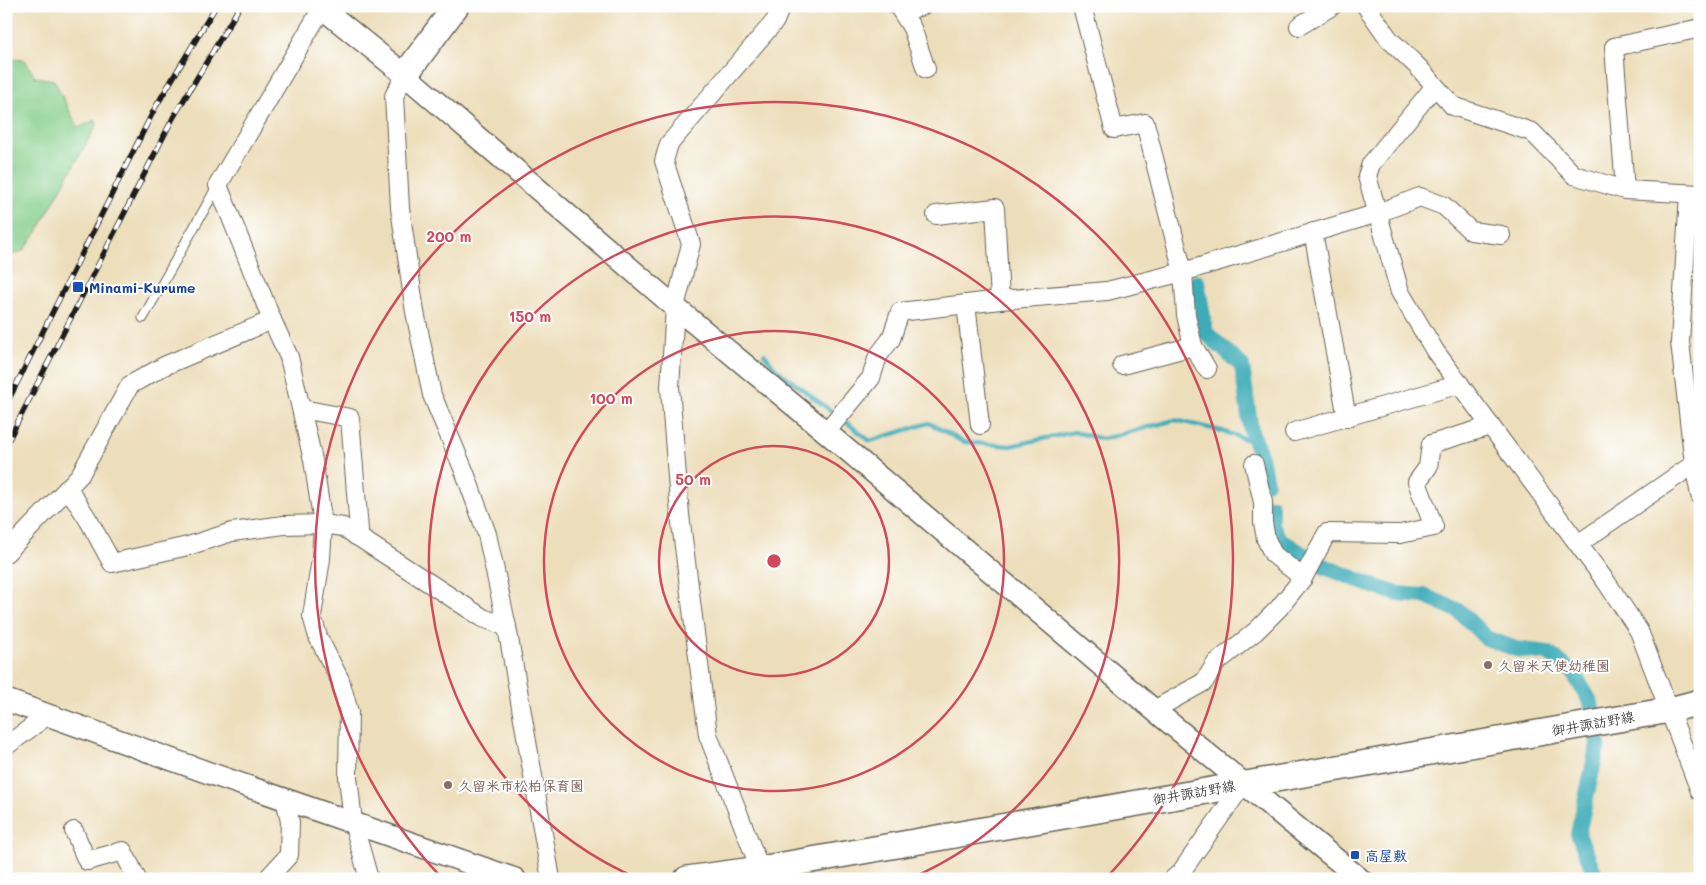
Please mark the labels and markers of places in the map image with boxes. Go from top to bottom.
place label: Minami-Kurume [89,278,195,297]
marker: Minami-Kurume [71,280,85,294]
centre of rings [765,552,783,570]
place label: 久留米天使幼稚園 [1498,656,1610,675]
marker: 久留米天使幼稚園 [1482,659,1494,671]
place label: 久留米市松柏保育園 [458,776,584,795]
marker: 久留米市松柏保育園 [442,779,454,791]
place label: 高屋敷 [1365,846,1407,865]
marker: 高屋敷 [1349,849,1361,861]

